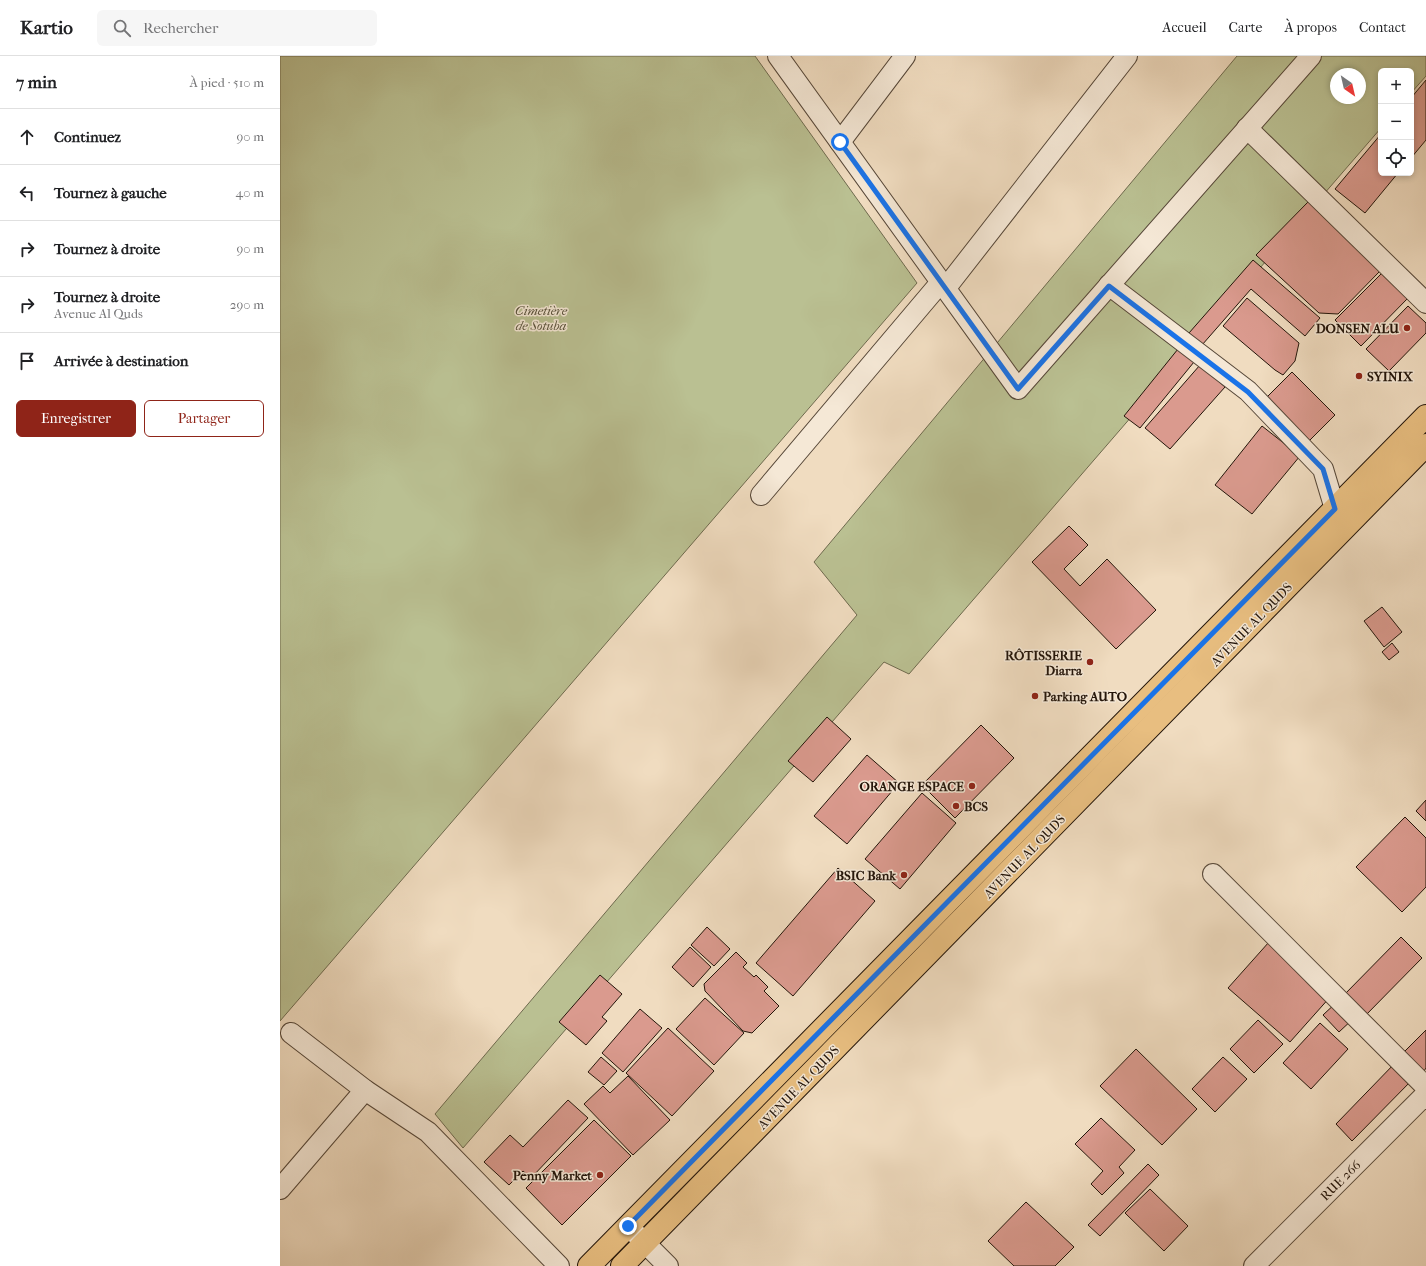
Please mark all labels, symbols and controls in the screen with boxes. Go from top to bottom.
search box [97,10,377,46]
text: Kartio [20,17,73,39]
icon: search [111,17,133,39]
text: Rechercher [143,19,218,37]
text: Accueil [1162,19,1207,36]
text: Carte [1229,19,1262,36]
text: À propos [1284,19,1337,36]
text: Contact [1359,19,1406,36]
north arrow [1330,68,1366,104]
map controls [1378,68,1414,176]
button: + [1378,68,1414,104]
text: 7 min [16,72,57,92]
text: À pied · 510 m [189,75,264,90]
button: − [1378,104,1414,140]
icon: ahead [16,126,38,148]
text: Continuez [54,128,121,146]
text: 90 m [236,129,264,144]
route start [831,133,849,151]
button: locate [1378,140,1414,176]
icon: left [16,182,38,204]
text: Tournez à gauche [54,184,167,202]
text: 40 m [236,185,264,200]
icon: right [16,238,38,260]
text: Tournez à droite [54,240,160,258]
text: 90 m [236,241,264,256]
text: Tournez à droite [54,288,160,306]
icon: right [16,294,38,316]
text: 290 m [230,297,264,312]
park label: Cimetière de Sotuba [515,303,568,333]
text: Avenue Al Quds [54,306,143,321]
place label: DONSEN ALU [1316,321,1400,336]
marker: DONSEN ALU [1402,323,1412,333]
icon: arrive [16,350,38,372]
text: Arrivée à destination [54,352,189,370]
place label: SYINIX [1367,369,1414,384]
marker: SYINIX [1354,371,1364,381]
button: Enregistrer [16,400,136,437]
button: Partager [144,400,264,437]
street label: AVENUE AL QUDS [1207,579,1295,670]
place label: RÔTISSERIE Diarra [1005,648,1083,678]
marker: RÔTISSERIE Diarra [1085,657,1095,667]
place label: Parking AUTO [1043,689,1127,705]
marker: Parking AUTO [1030,691,1040,701]
place label: ORANGE ESPACE [859,779,964,794]
marker: ORANGE ESPACE [967,781,977,791]
place label: BCS [964,799,988,814]
marker: BCS [951,801,961,811]
street label: AVENUE AL QUDS [980,811,1068,902]
place label: BSIC Bank [836,868,897,883]
marker: BSIC Bank [899,870,909,880]
street label: AVENUE AL QUDS [754,1042,842,1133]
street label: RUE 266 [1317,1157,1364,1204]
place label: Penny Market [513,1168,592,1184]
marker: Penny Market [595,1170,605,1180]
route end [619,1217,637,1235]

